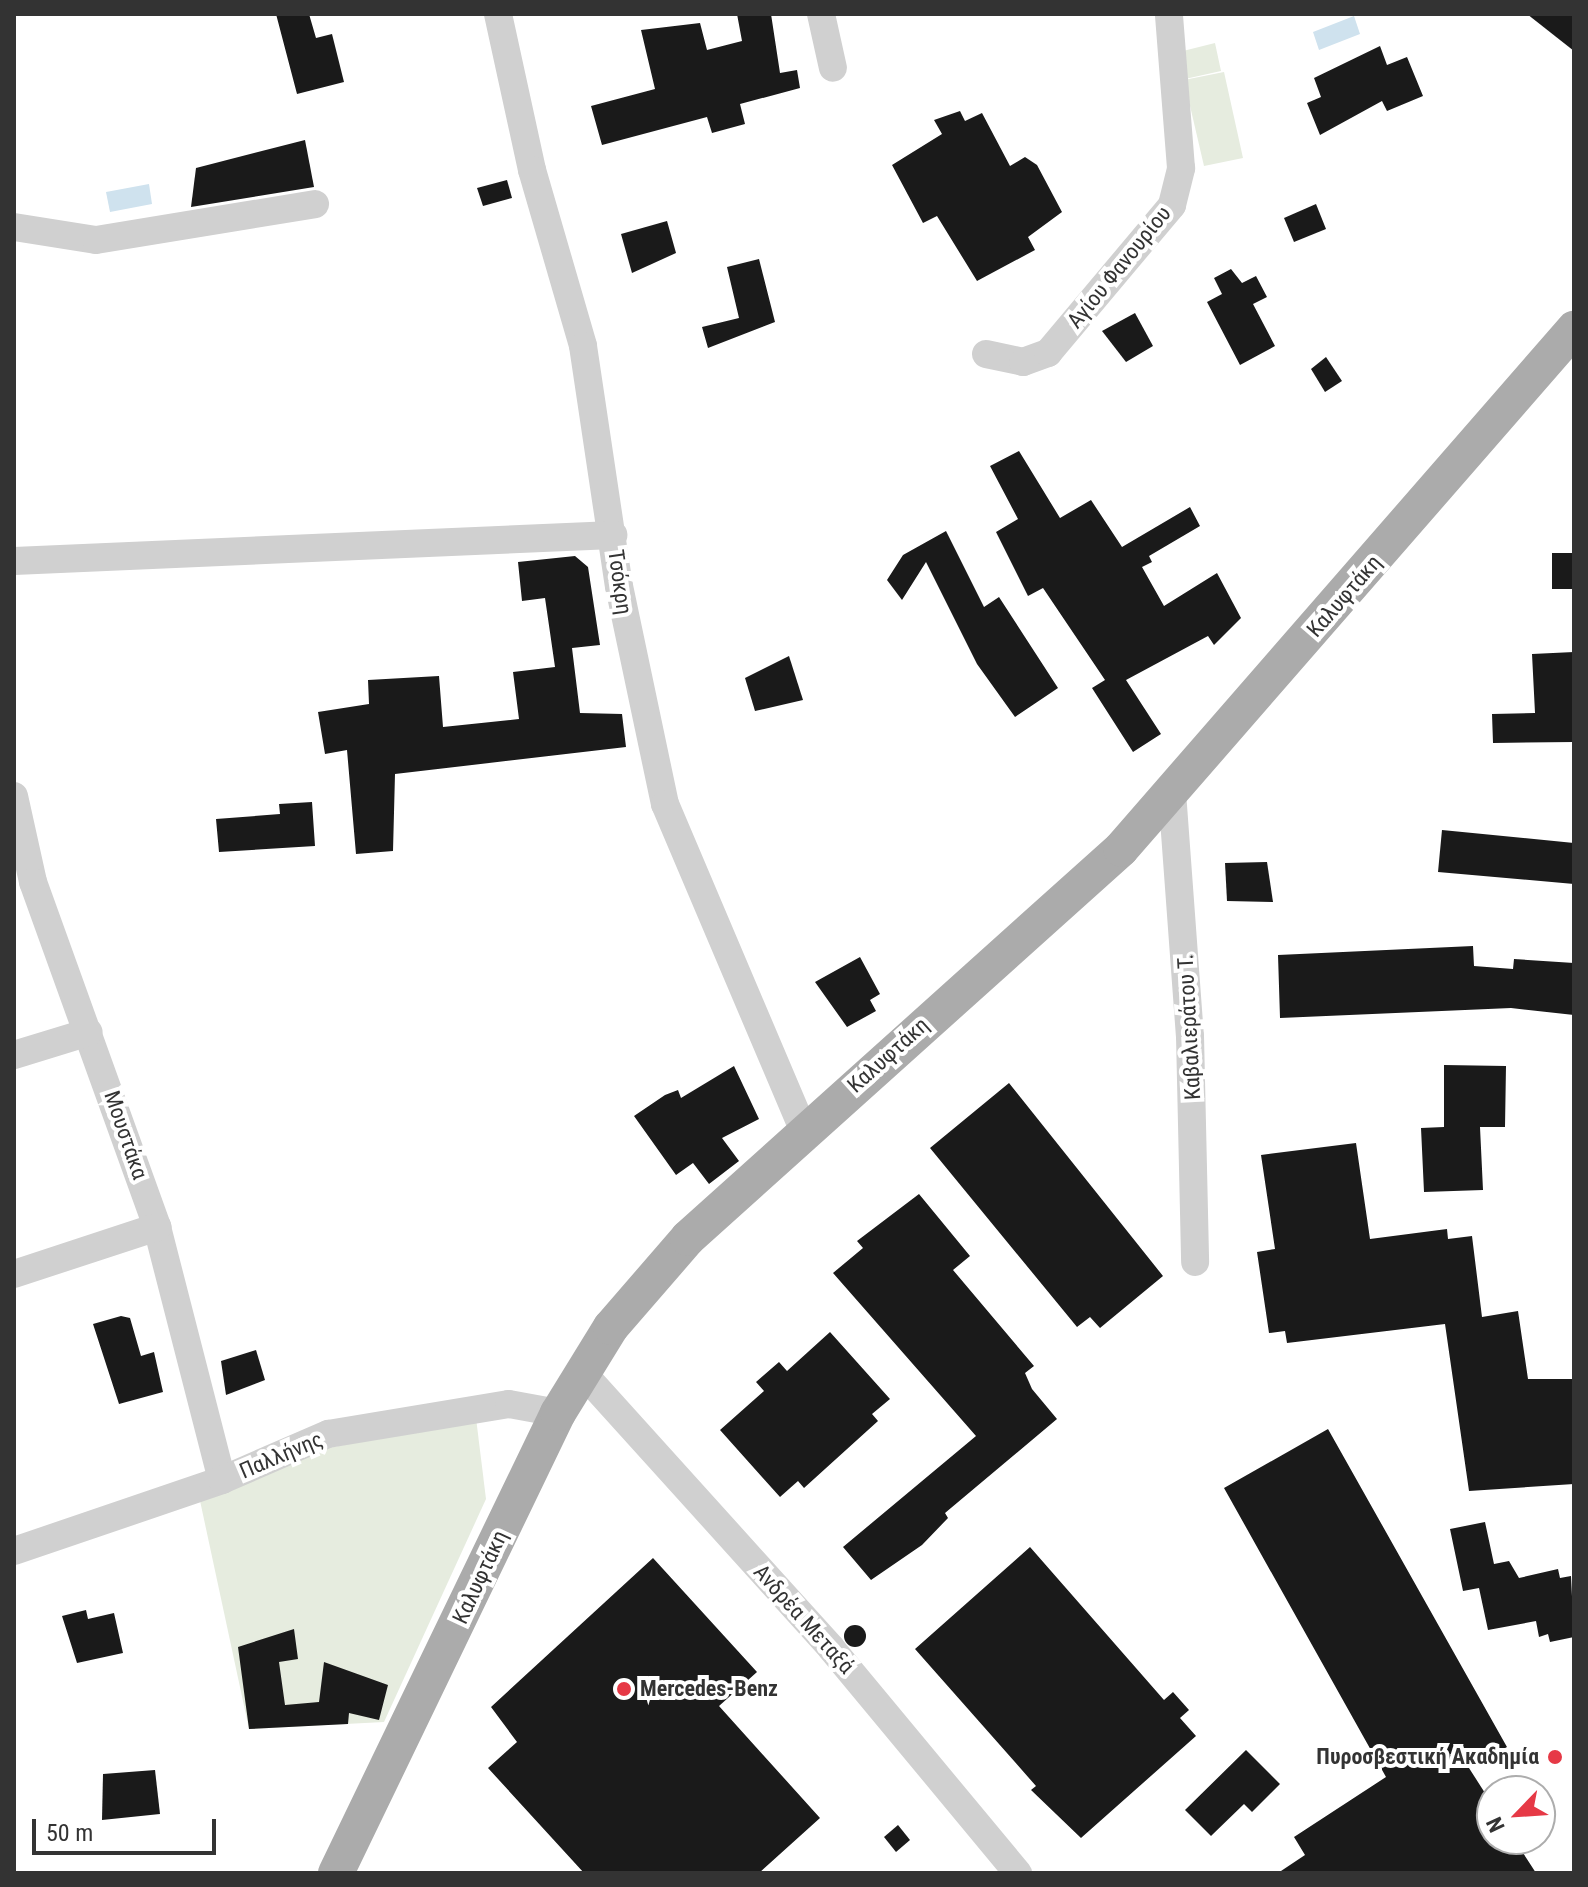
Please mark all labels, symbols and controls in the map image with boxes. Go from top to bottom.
street label: Αγίου Φανουρίου [1062,200,1176,334]
street label: Τσόκρη [602,548,638,616]
street label: Καλυφτάκη [1301,550,1387,642]
street label: Καβαλιεράτου Τ. [1172,953,1206,1101]
street label: Καλυφτάκη [842,1012,934,1098]
street label: Μουστάκα [99,1087,153,1183]
street label: Παλλήνης [235,1426,327,1484]
street label: Καλυφτάκη [447,1526,513,1628]
street label: Ανδρέα Μεταξά [748,1559,860,1679]
place label: Mercedes-Benz [640,1676,778,1702]
marker: Mercedes-Benz [615,1680,633,1698]
place label: Πυροσβεστική Ακαδημία [1316,1744,1539,1770]
marker: Πυροσβεστική Ακαδημία [1546,1748,1564,1766]
north arrow [1476,1775,1556,1855]
scale bar [36,1803,220,1853]
text: N [1481,1813,1510,1836]
text: 50 m [46,1819,93,1847]

